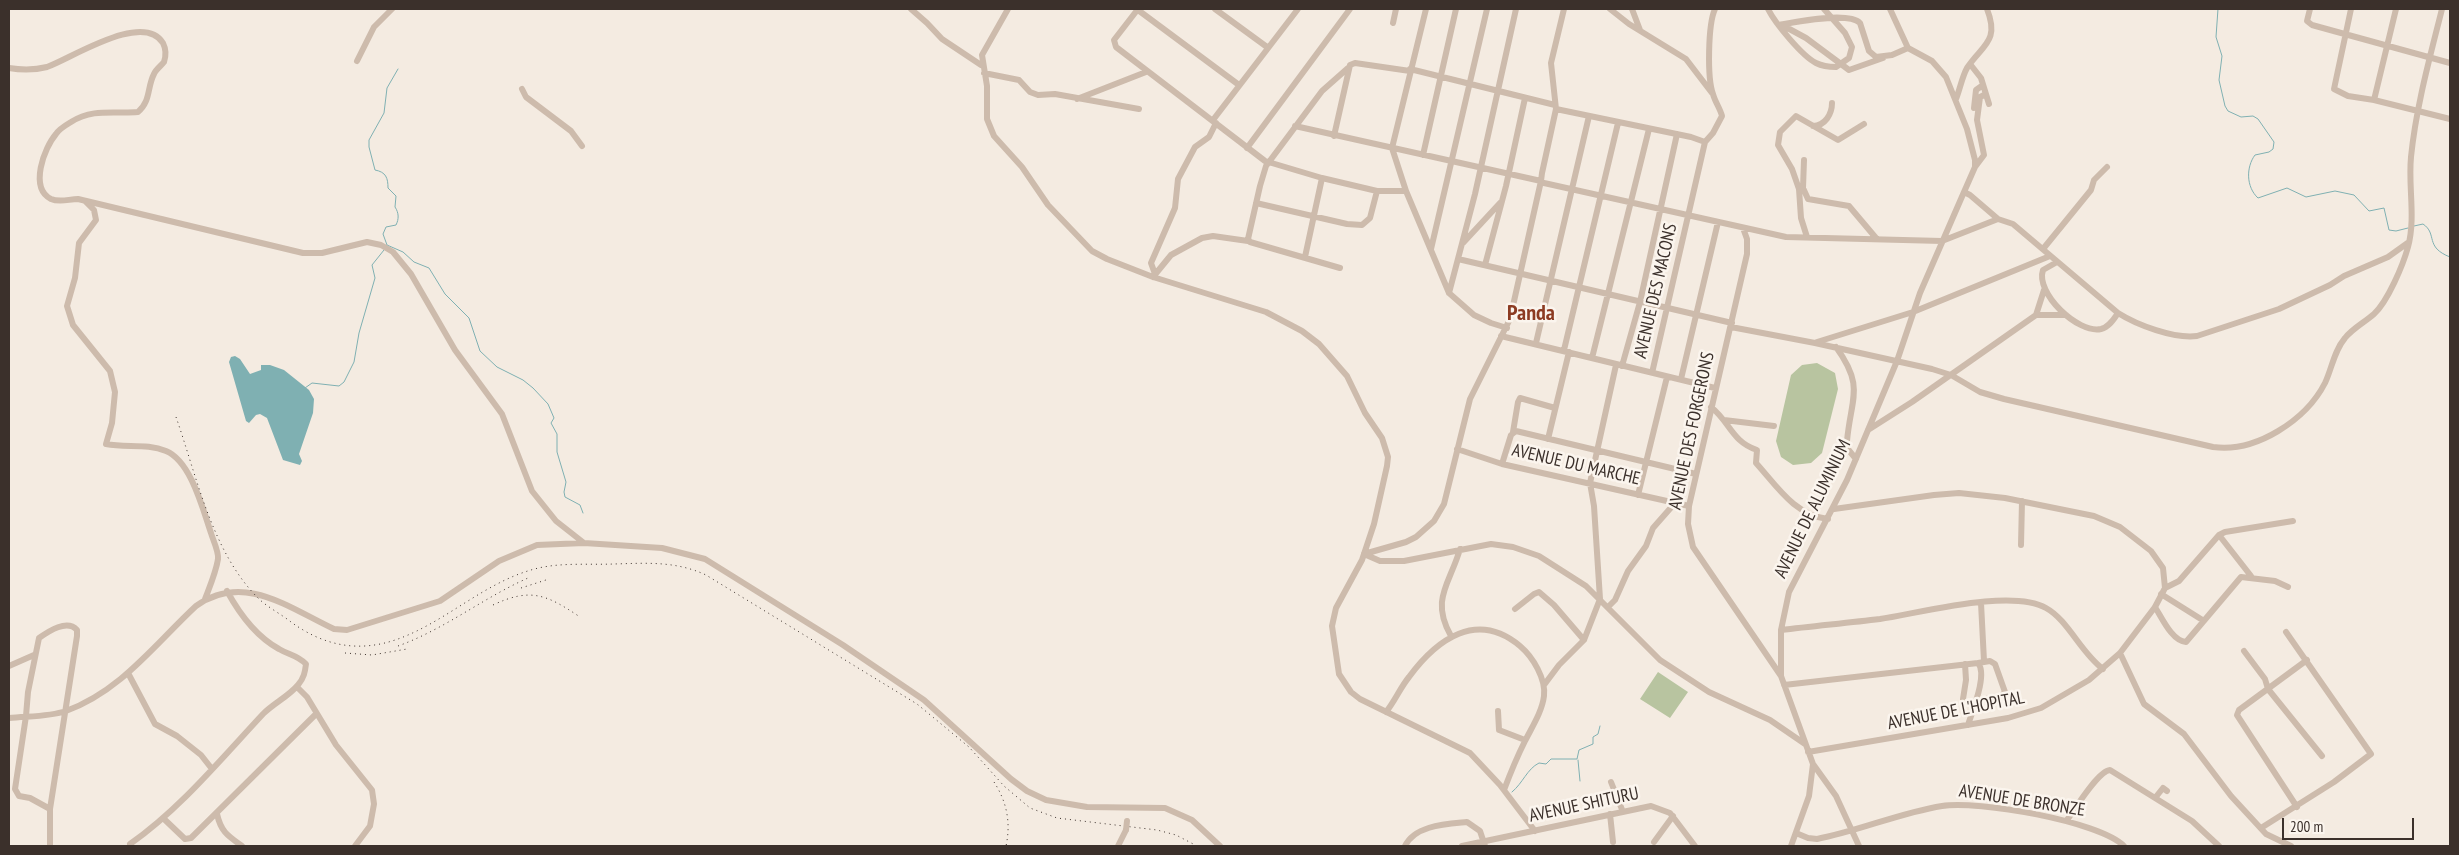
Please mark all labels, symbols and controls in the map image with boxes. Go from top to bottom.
street label: AVENUE DES MACONS [1630,221,1682,361]
district label: Panda [1507,301,1555,327]
street label: AVENUE DES FORGERONS [1665,350,1719,512]
street label: AVENUE DE ALUMINIUM [1770,436,1856,582]
street label: AVENUE DU MARCHE [1510,440,1642,490]
street label: AVENUE DE L'HOPITAL [1886,687,2026,735]
street label: AVENUE DE BRONZE [1957,780,2087,822]
street label: AVENUE SHITURU [1527,783,1641,827]
scale bar [2284,808,2416,840]
text: 200 m [2290,817,2323,836]

